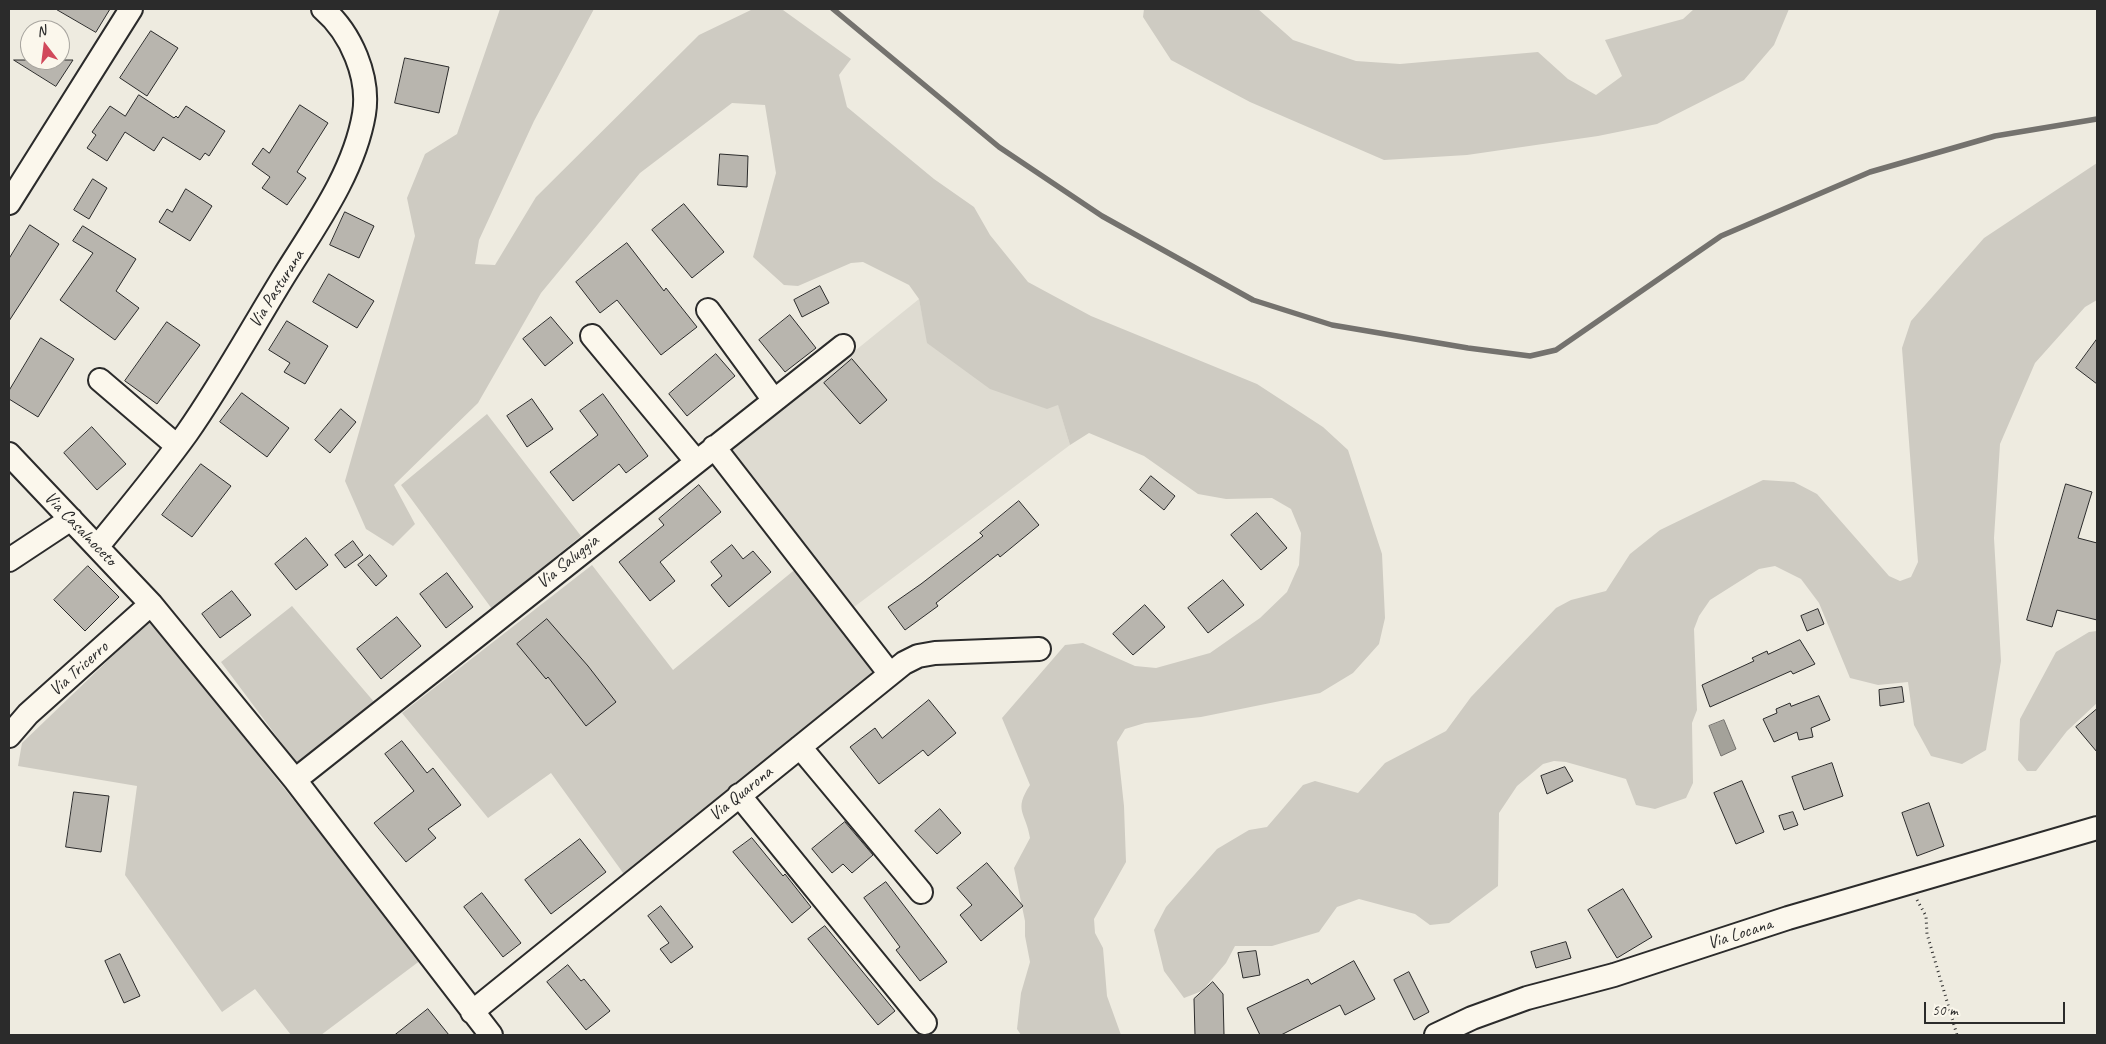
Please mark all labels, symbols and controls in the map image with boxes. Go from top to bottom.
north arrow [20,20,70,70]
text: N [35,22,48,40]
street label: Via Pasturana [245,246,309,332]
street label: Via Casalnoceto [39,487,121,571]
street label: Via Saluggia [532,530,604,594]
street label: Via Tricerro [45,637,113,701]
street label: Via Quarona [705,762,777,826]
street label: Via Locana [1705,913,1775,955]
scale bar [1926,992,2067,1024]
text: 50 m [1932,1001,1958,1020]

